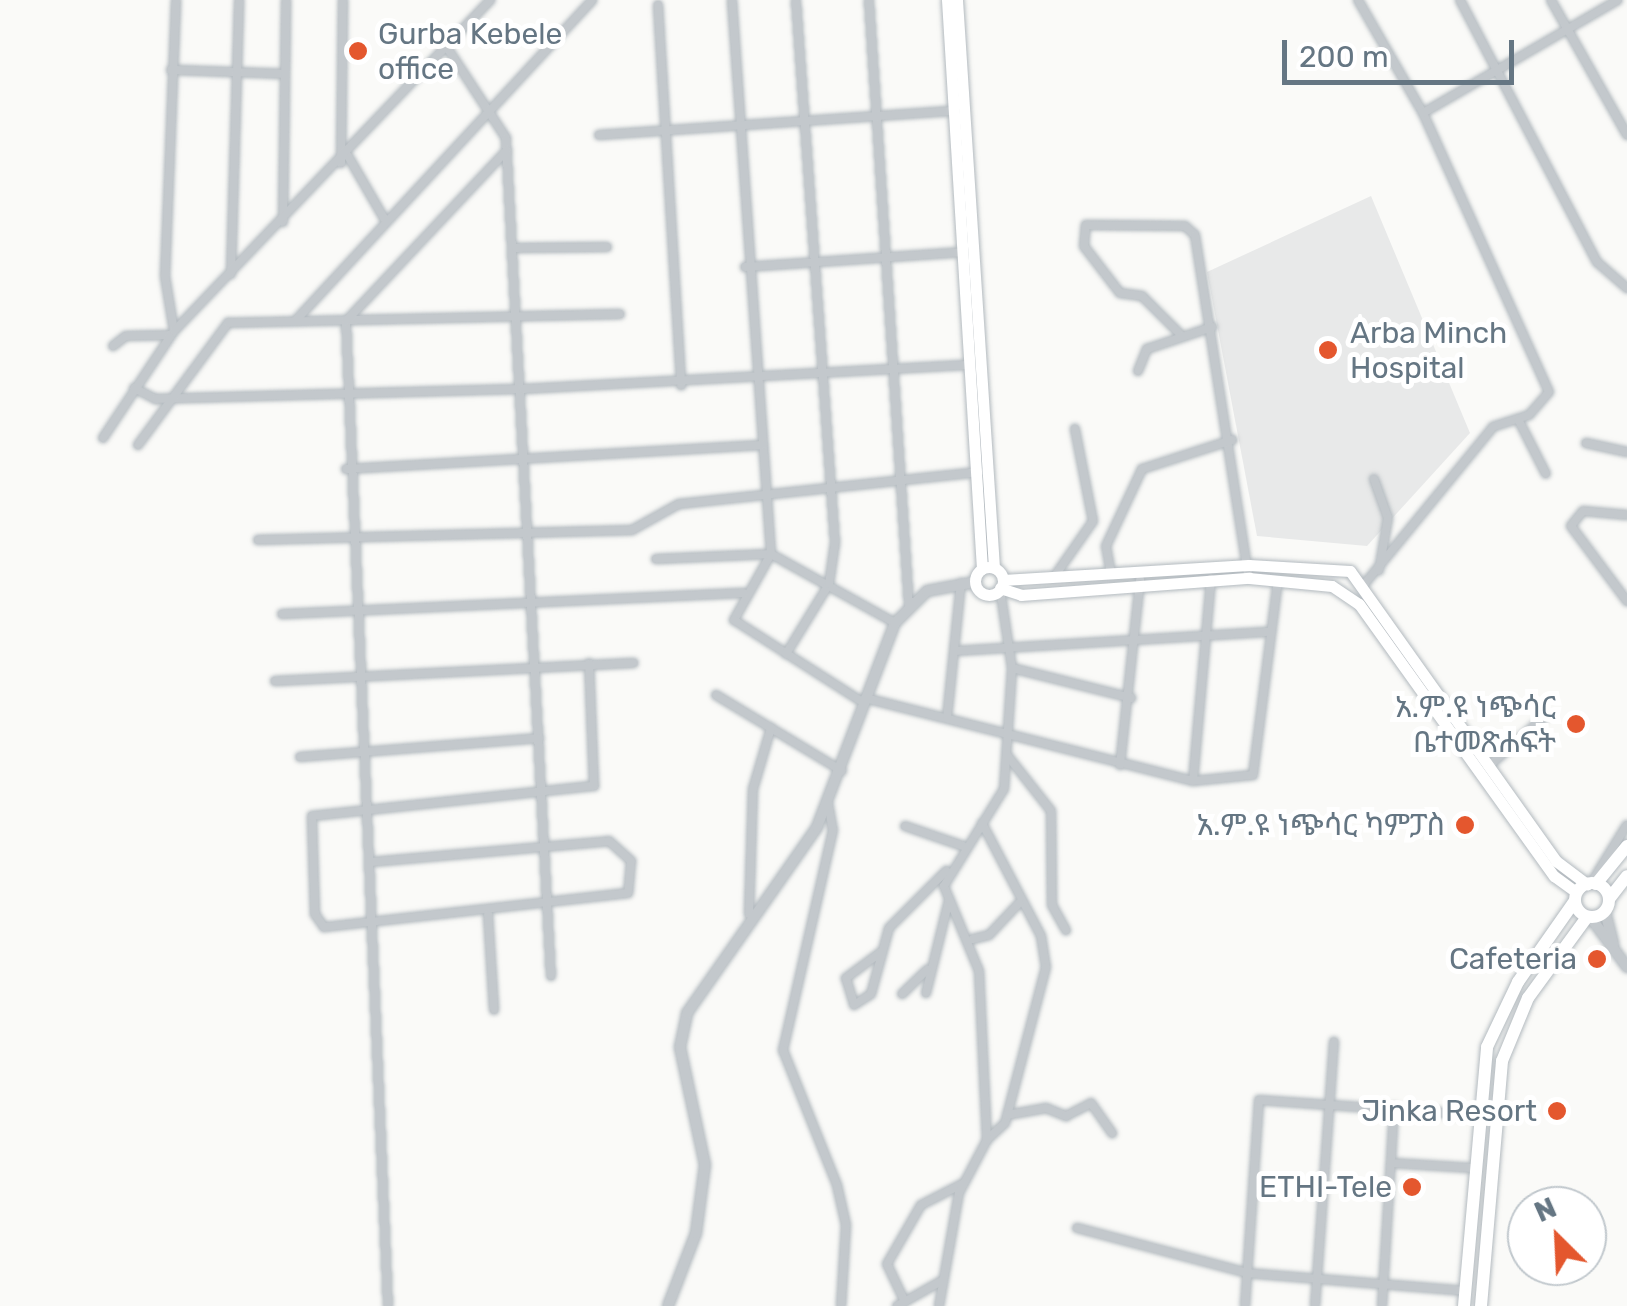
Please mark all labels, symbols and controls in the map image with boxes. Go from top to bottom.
place label: Gurba Kebele office [378,16,562,86]
scale bar [1287,20,1520,82]
text: 200 m [1299,39,1389,75]
marker: Gurba Kebele office [347,40,369,62]
place label: Arba Minch Hospital [1350,315,1507,386]
marker: Arba Minch Hospital [1315,337,1341,363]
place label: አ.ም.ዩ ነጭሳር ቤተመጽሐፍት [1395,689,1556,760]
marker: አ.ም.ዩ ነጭሳር ቤተመጽሐፍት [1565,713,1587,735]
place label: አ.ም.ዩ ነጭሳር ካምፓስ [1196,807,1445,843]
marker: አ.ም.ዩ ነጭሳር ካምፓስ [1454,814,1476,836]
place label: Cafeteria [1449,941,1577,977]
marker: Cafeteria [1586,948,1608,970]
place label: Jinka Resort [1362,1093,1537,1129]
marker: Jinka Resort [1546,1100,1568,1122]
place label: ETHI-Tele [1259,1169,1392,1205]
marker: ETHI-Tele [1401,1176,1423,1198]
north arrow [1507,1186,1607,1286]
text: N [1529,1191,1561,1229]

